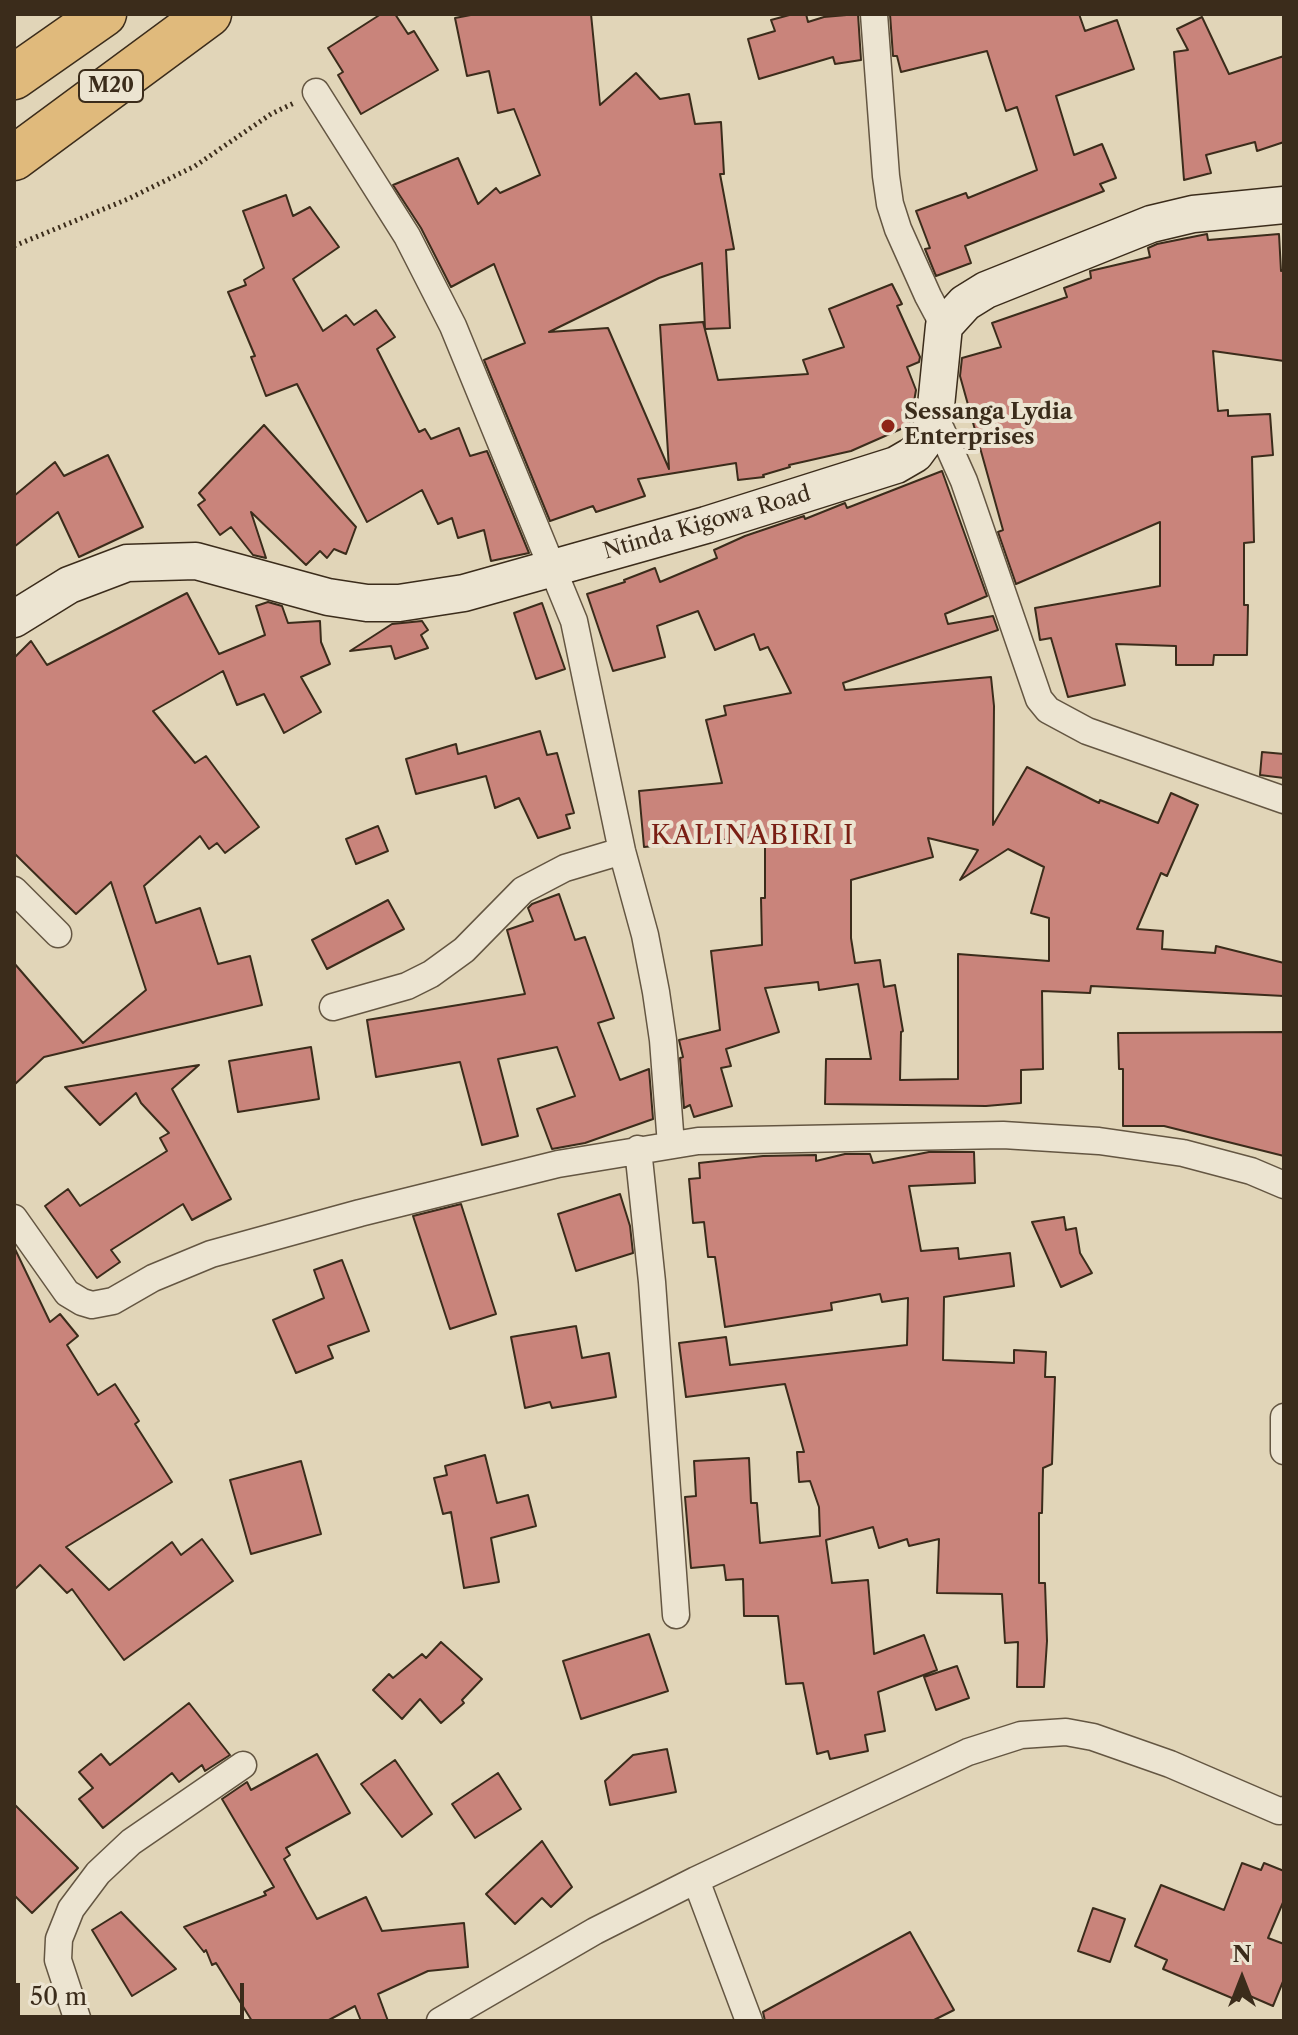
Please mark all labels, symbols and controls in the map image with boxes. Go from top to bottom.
road number: M20 [79,70,143,102]
place label: Sessanga Lydia Enterprises [904,400,1073,452]
marker: Sessanga Lydia Enterprises [879,417,897,435]
street label: Ntinda Kigowa Road [600,481,814,565]
district label: KALINABIRI I [651,820,855,852]
north arrow [1202,1939,1282,2019]
text: N [1232,1941,1252,1968]
scale bar [20,1967,248,2017]
text: 50 m [30,1982,87,2011]

